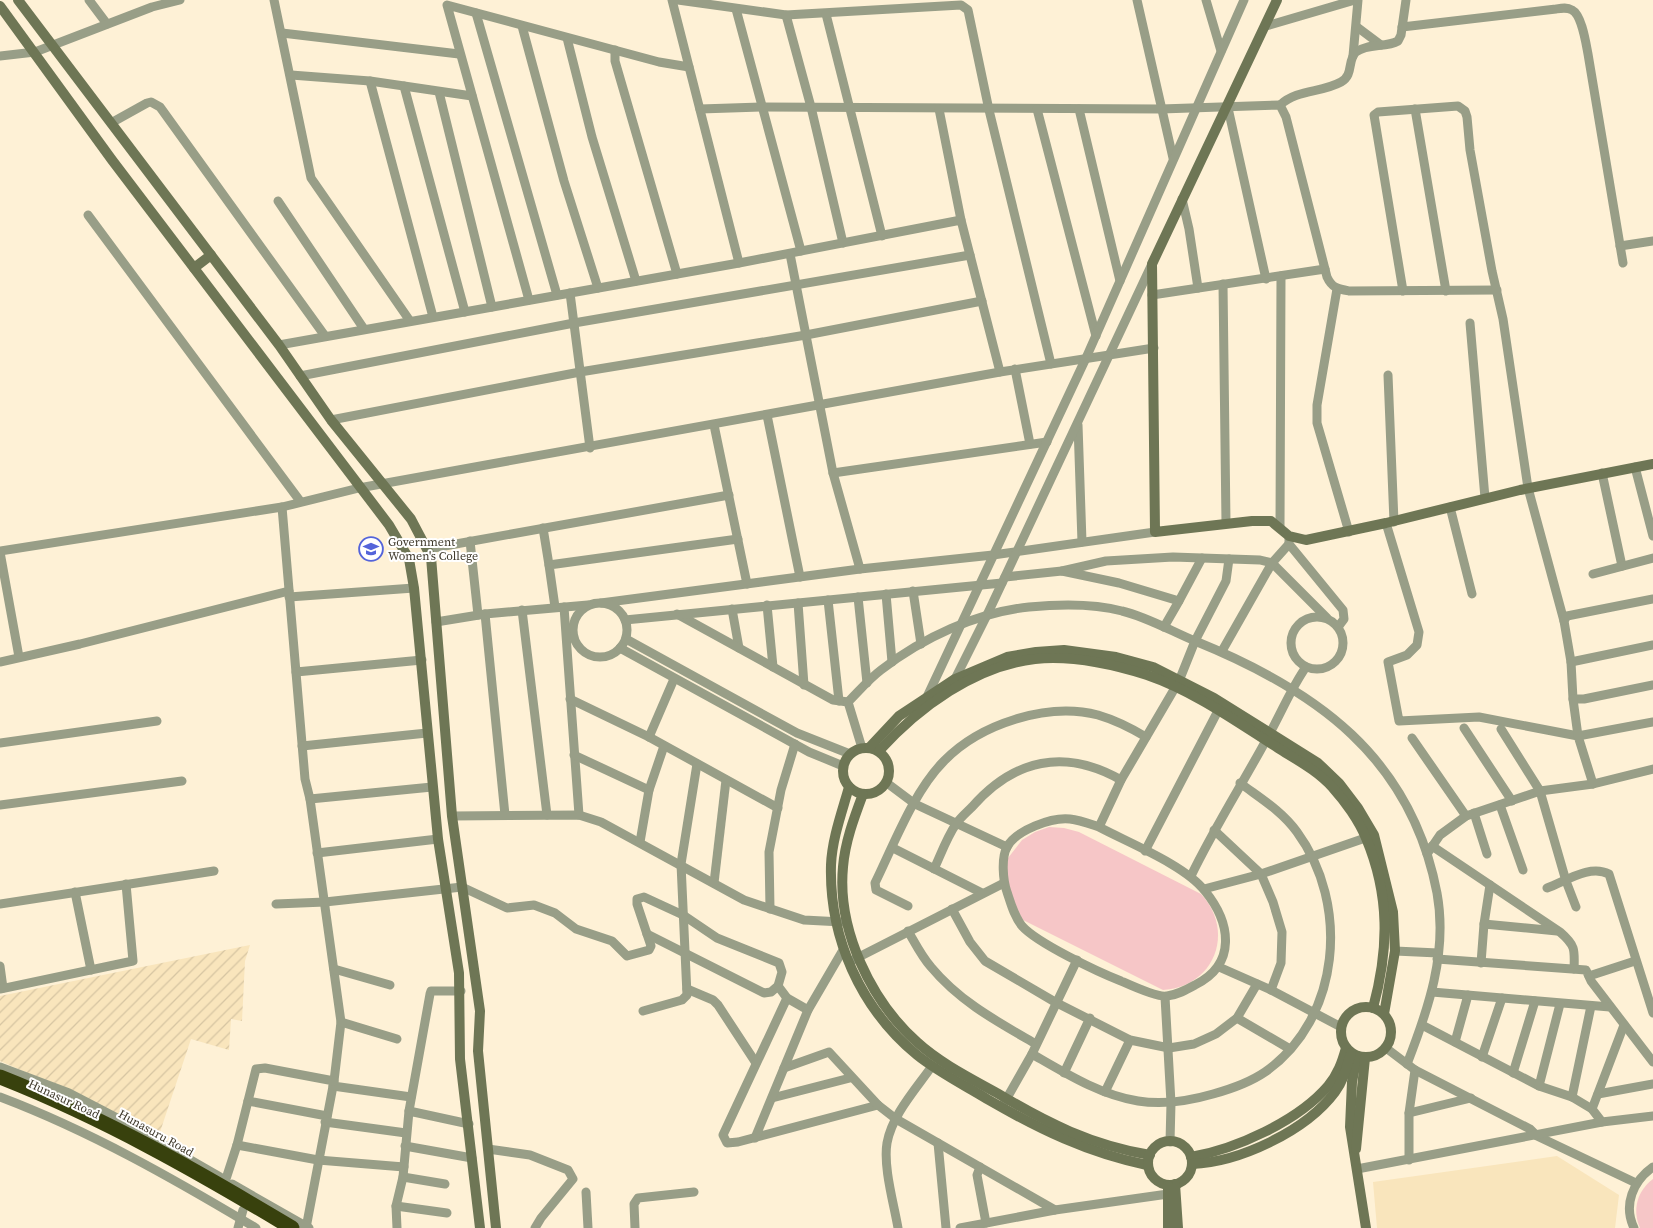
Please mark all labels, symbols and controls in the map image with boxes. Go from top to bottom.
place label: Government Women's College [388,534,478,564]
school or university icon: Government Women's College [358,536,384,562]
street label: Hunasur Road [26,1076,102,1123]
street label: Hunasuru Road [115,1106,197,1160]

